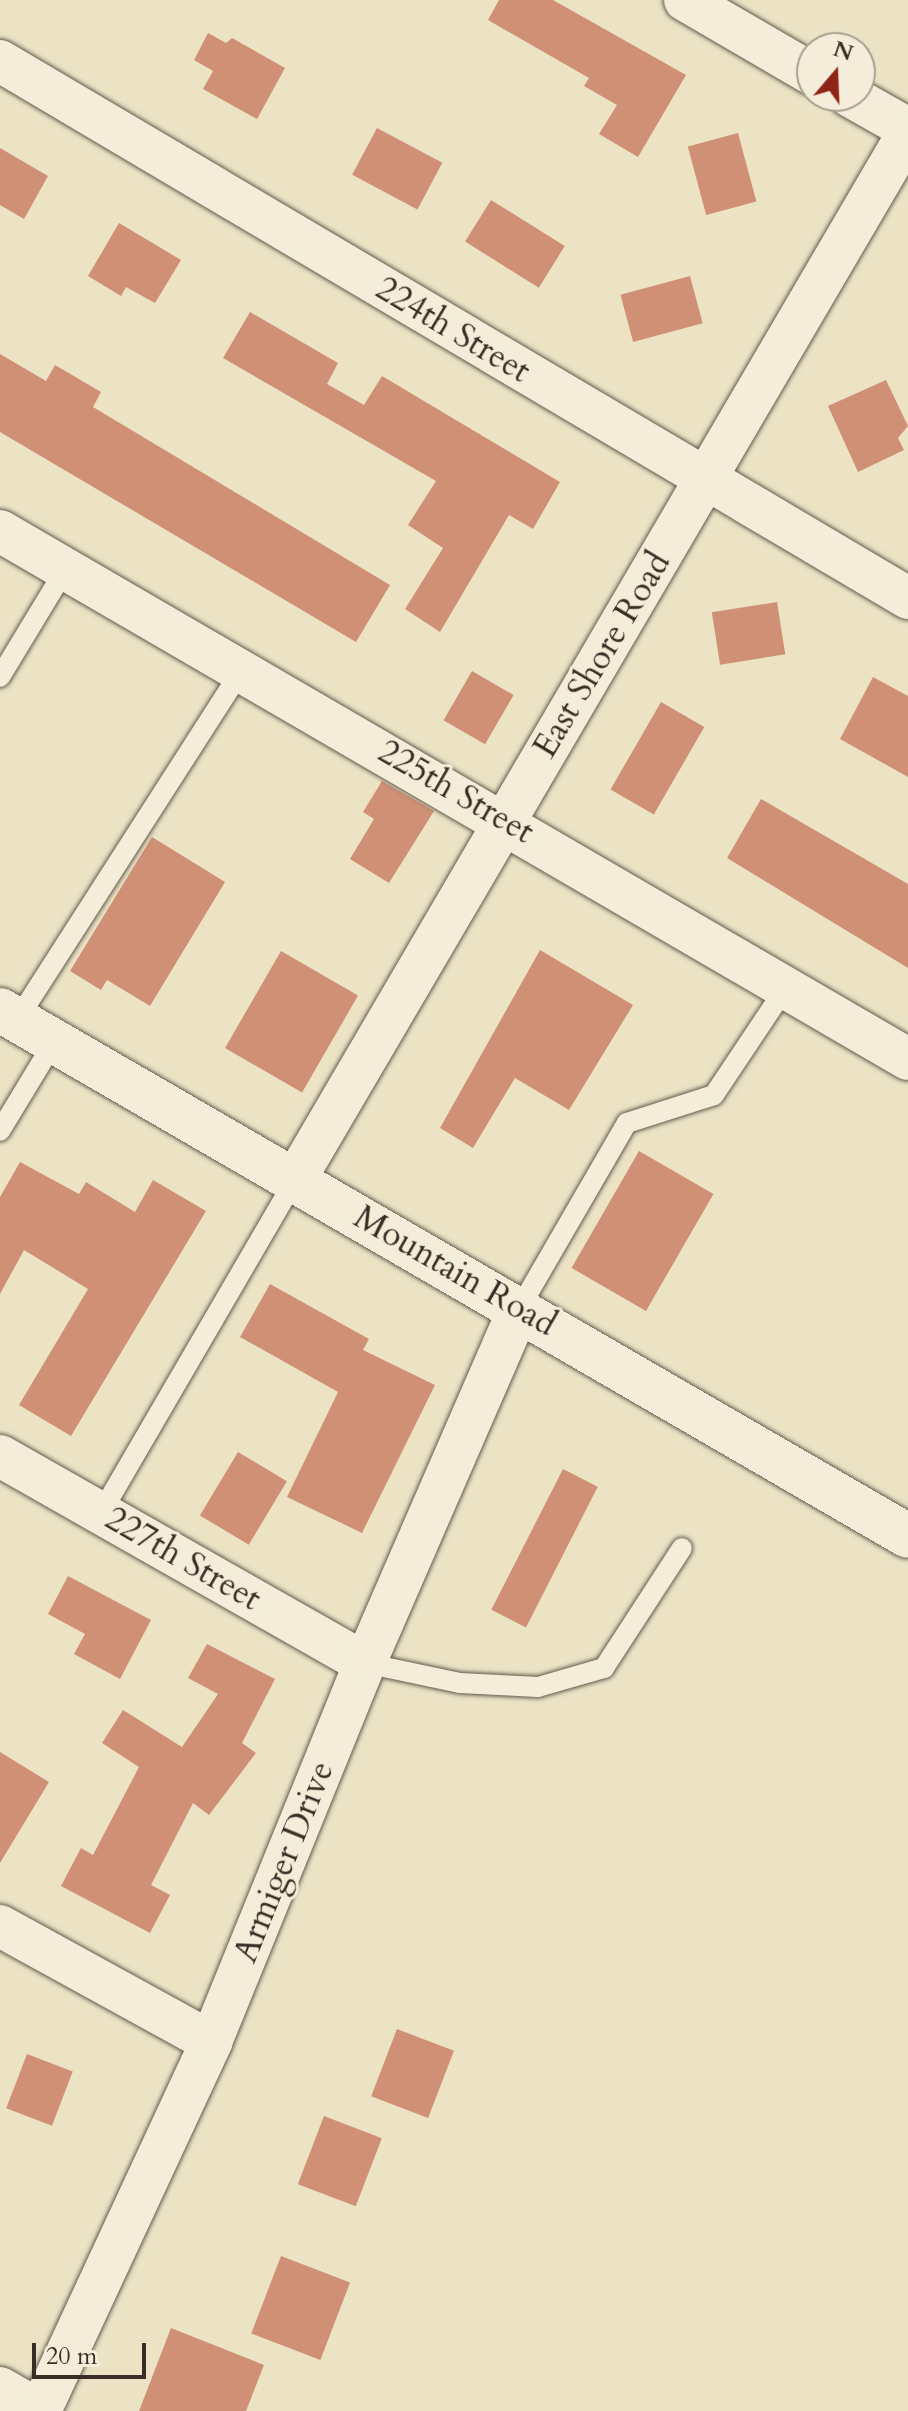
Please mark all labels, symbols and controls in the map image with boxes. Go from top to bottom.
north arrow [796,32,876,112]
text: N [829,34,857,68]
street label: 224th Street [369,268,537,392]
street label: East Shore Road [525,545,679,765]
street label: 225th Street [371,731,541,853]
street label: Mountain Road [347,1197,563,1345]
street label: 227th Street [98,1498,268,1620]
street label: Armiger Drive [225,1756,343,1968]
scale bar [36,2327,150,2377]
text: 20 m [46,2340,97,2373]

